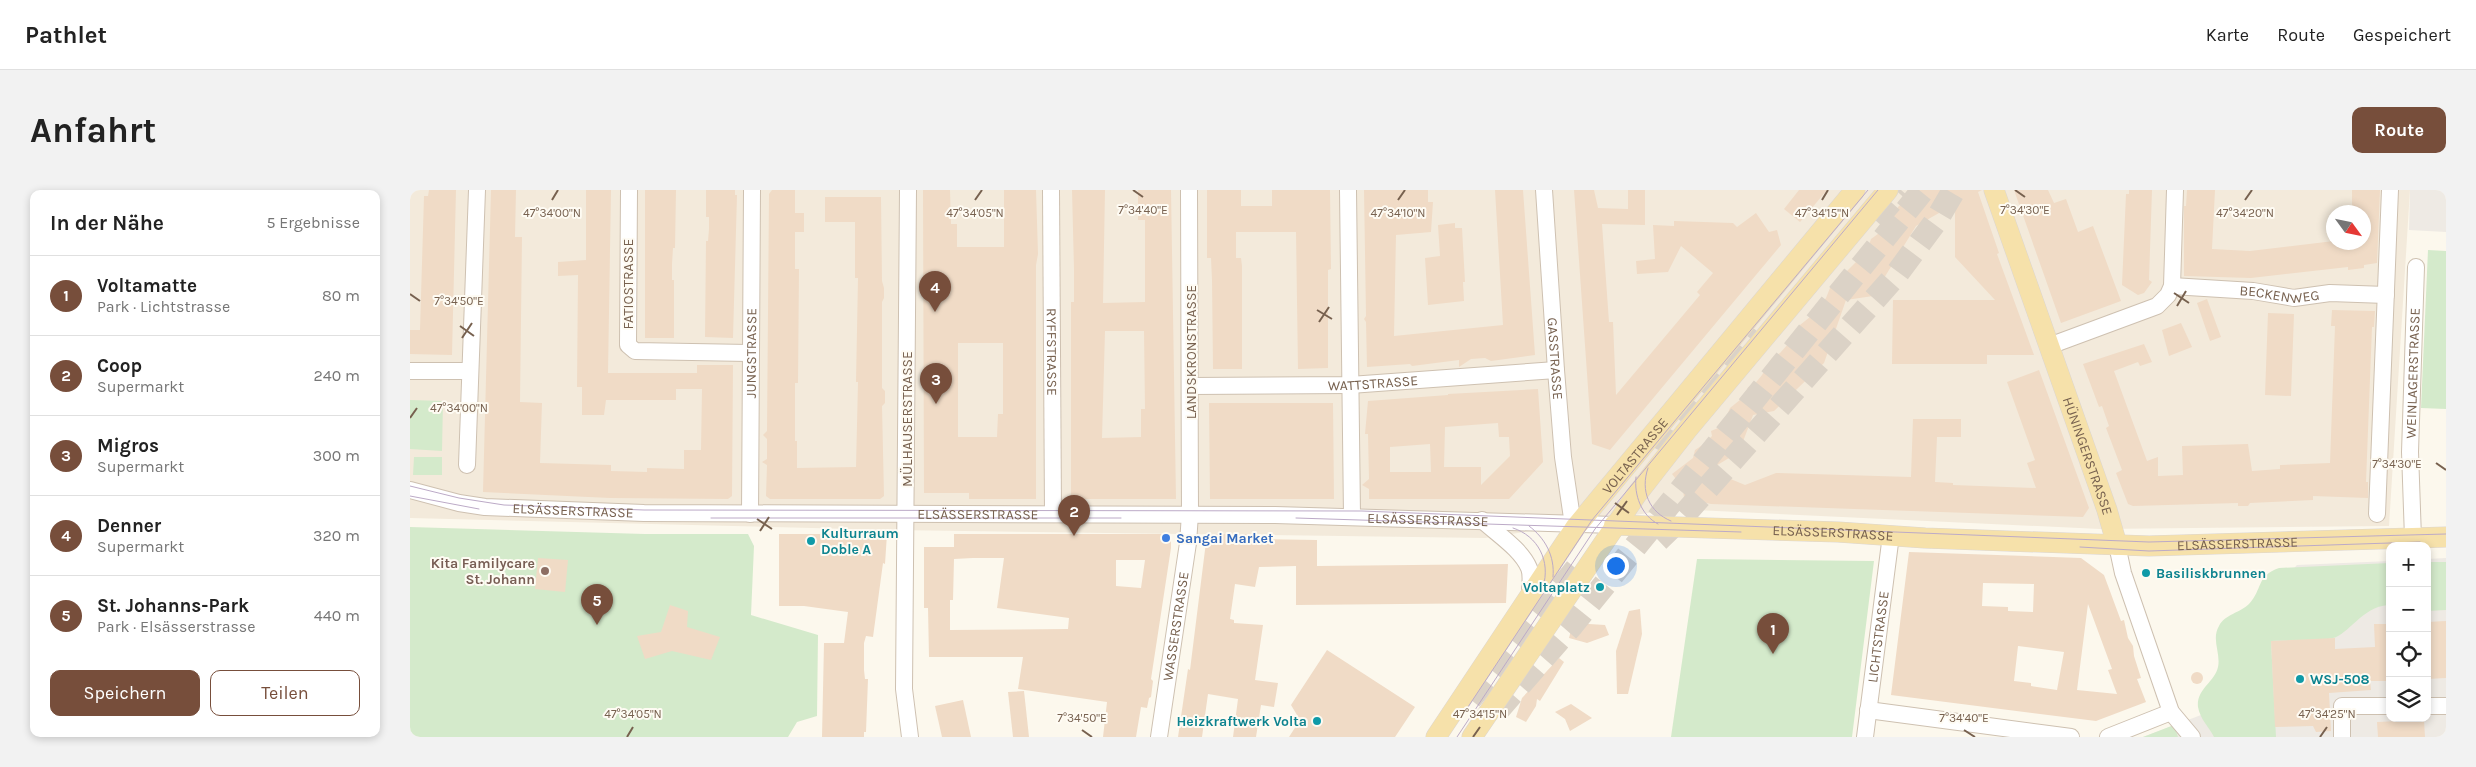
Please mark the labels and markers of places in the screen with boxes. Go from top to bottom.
pin: 4 [919,271,951,312]
pin: 3 [920,363,952,404]
pin: 2 [1058,495,1090,536]
place label: Kulturraum Doble A [821,525,899,558]
place label: Sangai Market [1176,530,1274,547]
marker: Sangai Market [1160,532,1172,544]
marker: Kulturraum Doble A [805,535,817,547]
place label: Kita Familycare St. Johann [431,555,535,588]
marker: Kita Familycare St. Johann [539,565,551,577]
place label: Basiliskbrunnen [2156,565,2266,582]
marker: Basiliskbrunnen [2140,567,2152,579]
place label: Voltaplatz [1523,579,1590,596]
marker: Voltaplatz [1594,581,1606,593]
pin: 5 [581,584,613,625]
pin: 1 [1757,613,1789,654]
place label: WSJ-508 [2310,671,2370,688]
marker: WSJ-508 [2294,673,2306,685]
place label: Heizkraftwerk Volta [1176,713,1307,730]
marker: Heizkraftwerk Volta [1311,715,1323,727]

